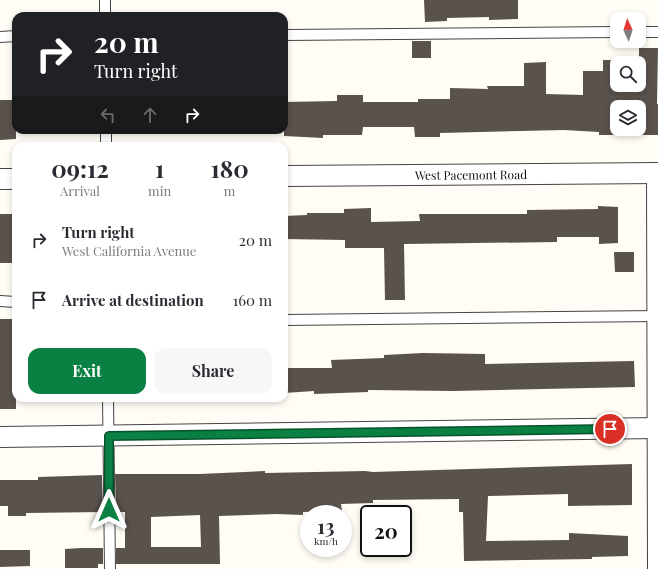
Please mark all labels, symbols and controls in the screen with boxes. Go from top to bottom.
north arrow [610,12,646,48]
map controls [610,12,646,136]
text: 20 m [94,23,159,60]
icon: right [28,28,80,80]
button: search [610,56,646,92]
text: Turn right [94,59,177,83]
button: layers [610,100,646,136]
icon: left [97,104,119,126]
icon: ahead [139,104,161,126]
icon: right [181,104,203,126]
text: 09:12 [51,152,109,184]
text: 1 [155,152,164,184]
text: 180 [211,152,249,184]
street label: West Pacemont Road [414,166,527,183]
text: Arrival [60,182,100,199]
text: min [148,182,171,199]
text: m [224,182,235,199]
text: Turn right [62,222,135,242]
icon: right [28,229,50,251]
text: 20 m [239,230,272,250]
text: West California Avenue [62,242,196,259]
icon: arrive [28,289,50,311]
text: Arrive at destination [62,290,204,310]
text: 160 m [233,290,272,310]
button: Exit [28,348,146,394]
button: Share [154,348,272,394]
pin [593,412,627,446]
icon: arrive [599,418,621,440]
position arrow [88,489,130,531]
speed limit sign: 20 [360,505,412,557]
text: 13 [317,512,335,539]
text: km/h [314,534,338,548]

